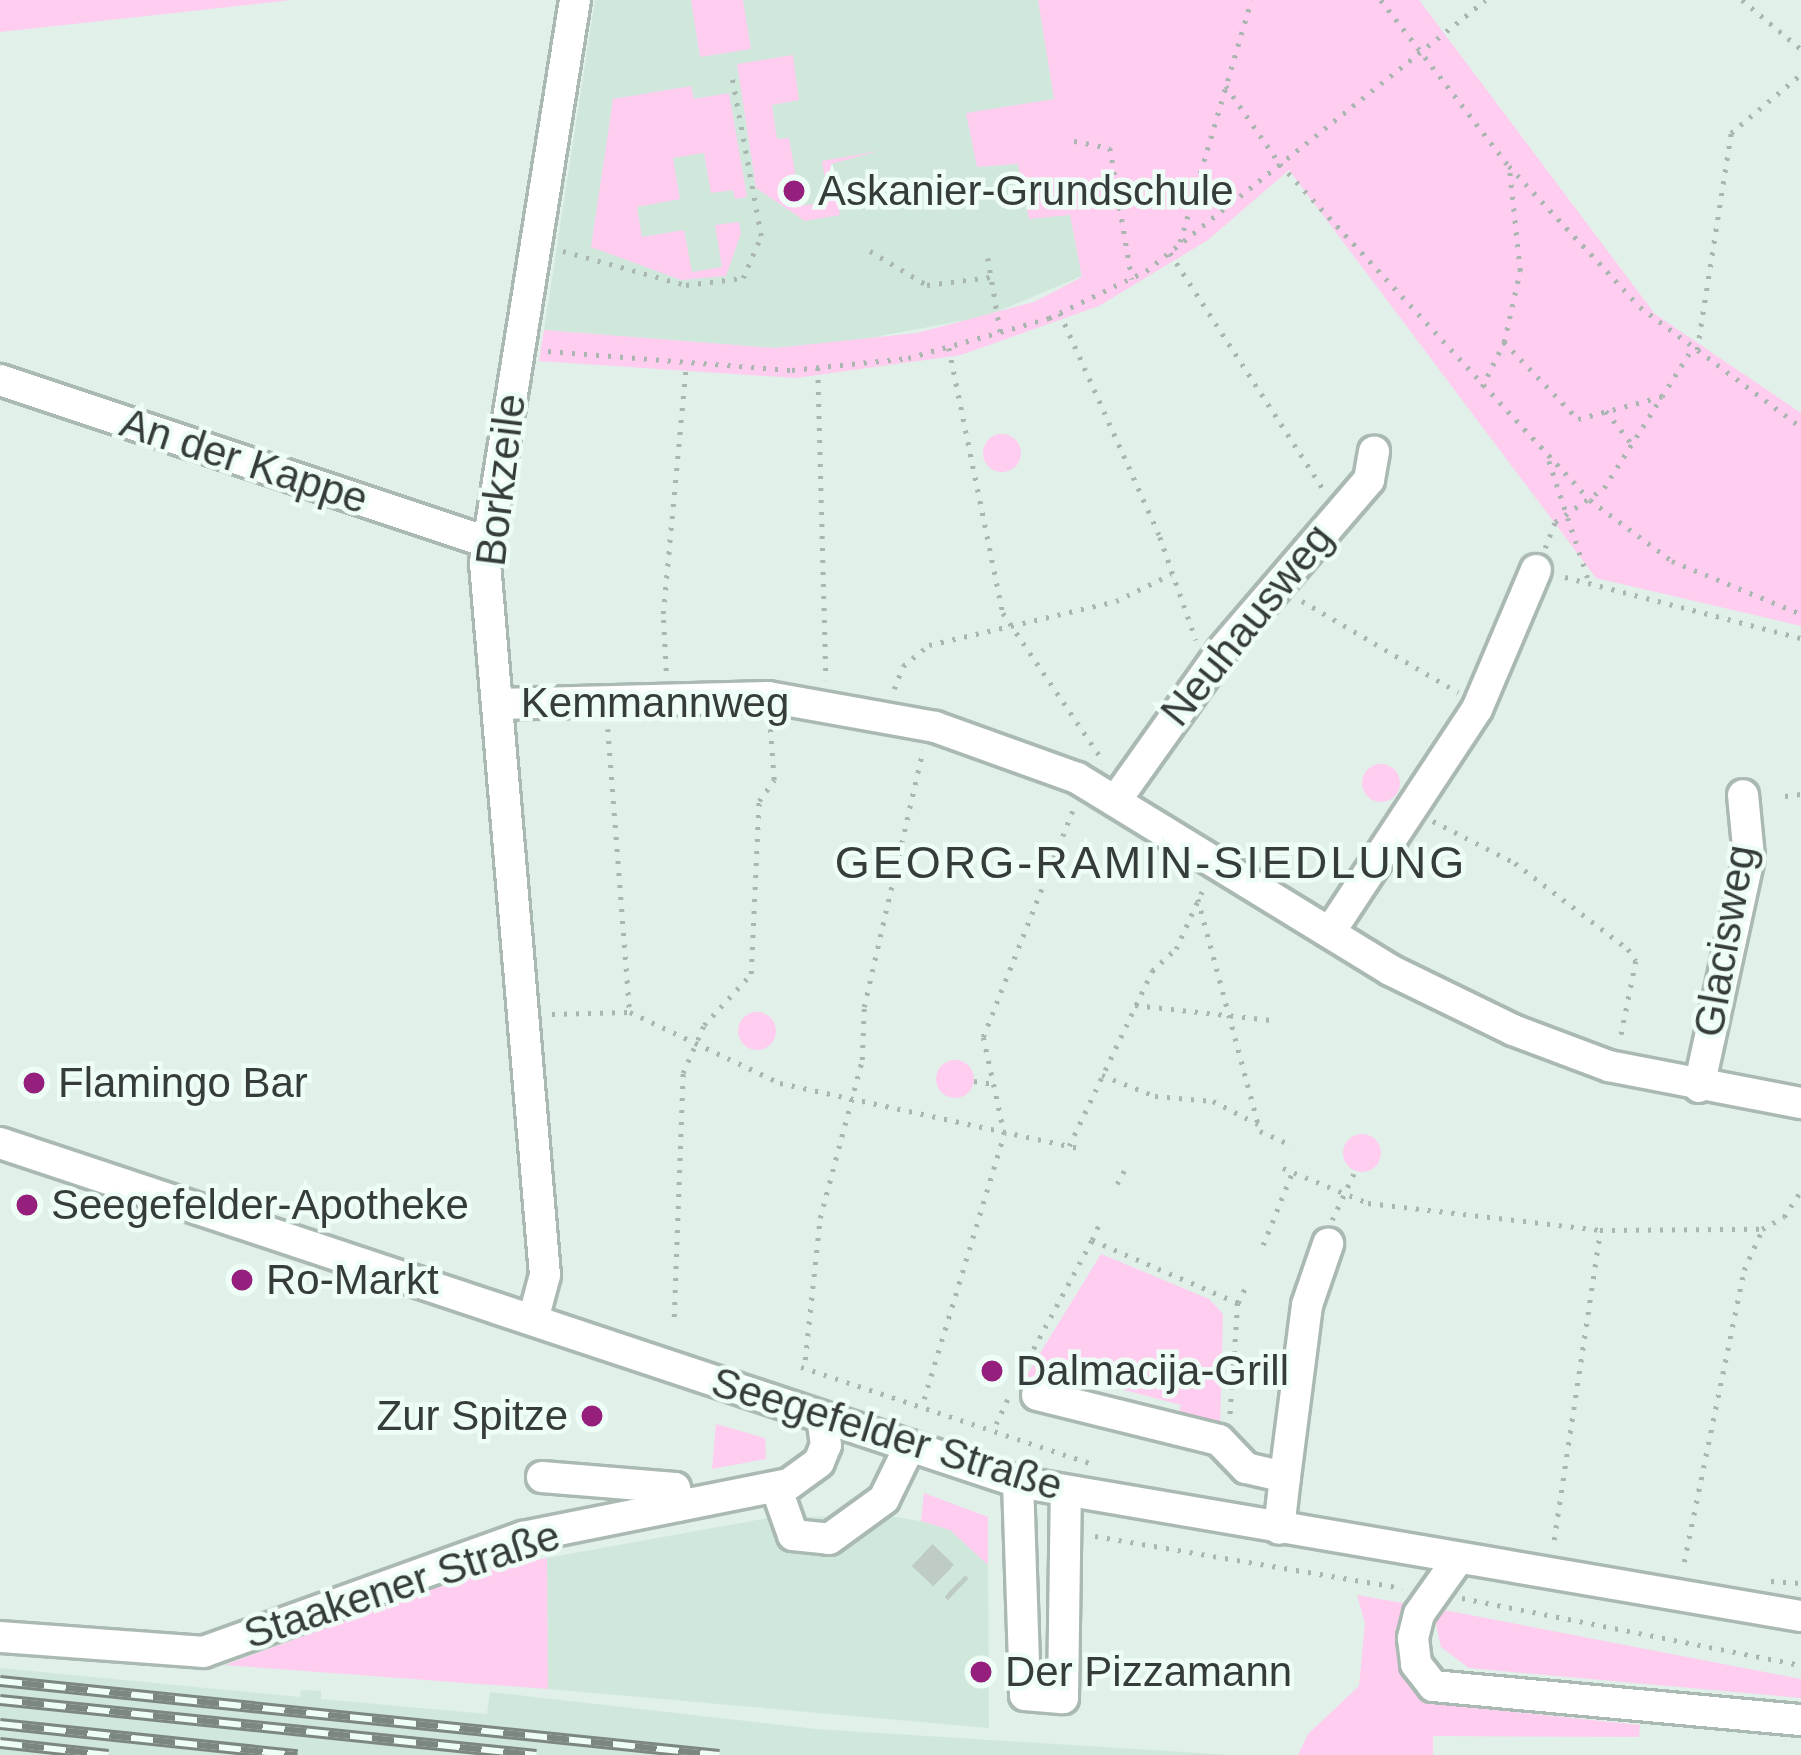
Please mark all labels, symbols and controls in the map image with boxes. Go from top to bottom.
place label: Askanier-Grundschule [818,166,1234,216]
marker: Askanier-Grundschule [781,178,807,204]
street label: Borkzeile [465,391,537,569]
street label: An der Kappe [114,397,374,525]
street label: Neuhausweg [1150,514,1344,736]
street label: Kemmannweg [521,678,789,728]
district label: GEORG-RAMIN-SIEDLUNG [835,836,1467,890]
street label: Glacisweg [1683,841,1767,1041]
place label: Flamingo Bar [58,1058,308,1108]
marker: Flamingo Bar [21,1070,47,1096]
place label: Seegefelder-Apotheke [51,1180,469,1230]
marker: Seegefelder-Apotheke [14,1192,40,1218]
place label: Ro-Markt [266,1255,439,1305]
marker: Ro-Markt [229,1267,255,1293]
place label: Dalmacija-Grill [1016,1346,1289,1396]
street label: Seegefelder Straße [705,1357,1069,1511]
marker: Dalmacija-Grill [979,1358,1005,1384]
place label: Zur Spitze [377,1391,568,1441]
marker: Zur Spitze [579,1403,605,1429]
street label: Staakener Straße [238,1510,566,1660]
place label: Der Pizzamann [1005,1647,1292,1697]
marker: Der Pizzamann [968,1659,994,1685]

